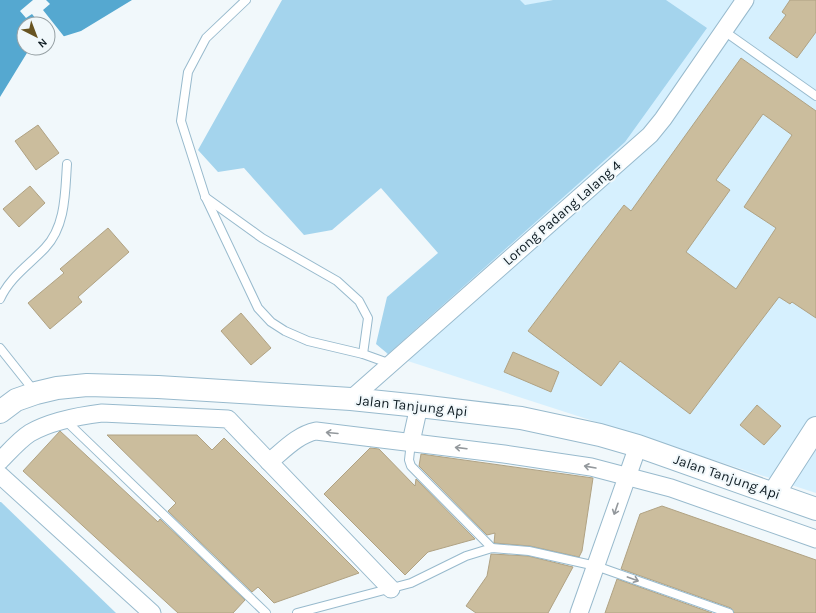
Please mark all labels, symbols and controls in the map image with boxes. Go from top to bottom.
north arrow [16,16,56,56]
text: N [35,36,50,51]
street label: Lorong Padang Lalang 4 [499,157,625,269]
street label: Jalan Tanjung Api [356,392,468,420]
one-way arrow [326,429,339,436]
one-way arrow [455,444,468,452]
street label: Jalan Tanjung Api [671,451,783,503]
one-way arrow [584,462,597,470]
one-way arrow [612,503,619,516]
one-way arrow [627,575,639,583]

